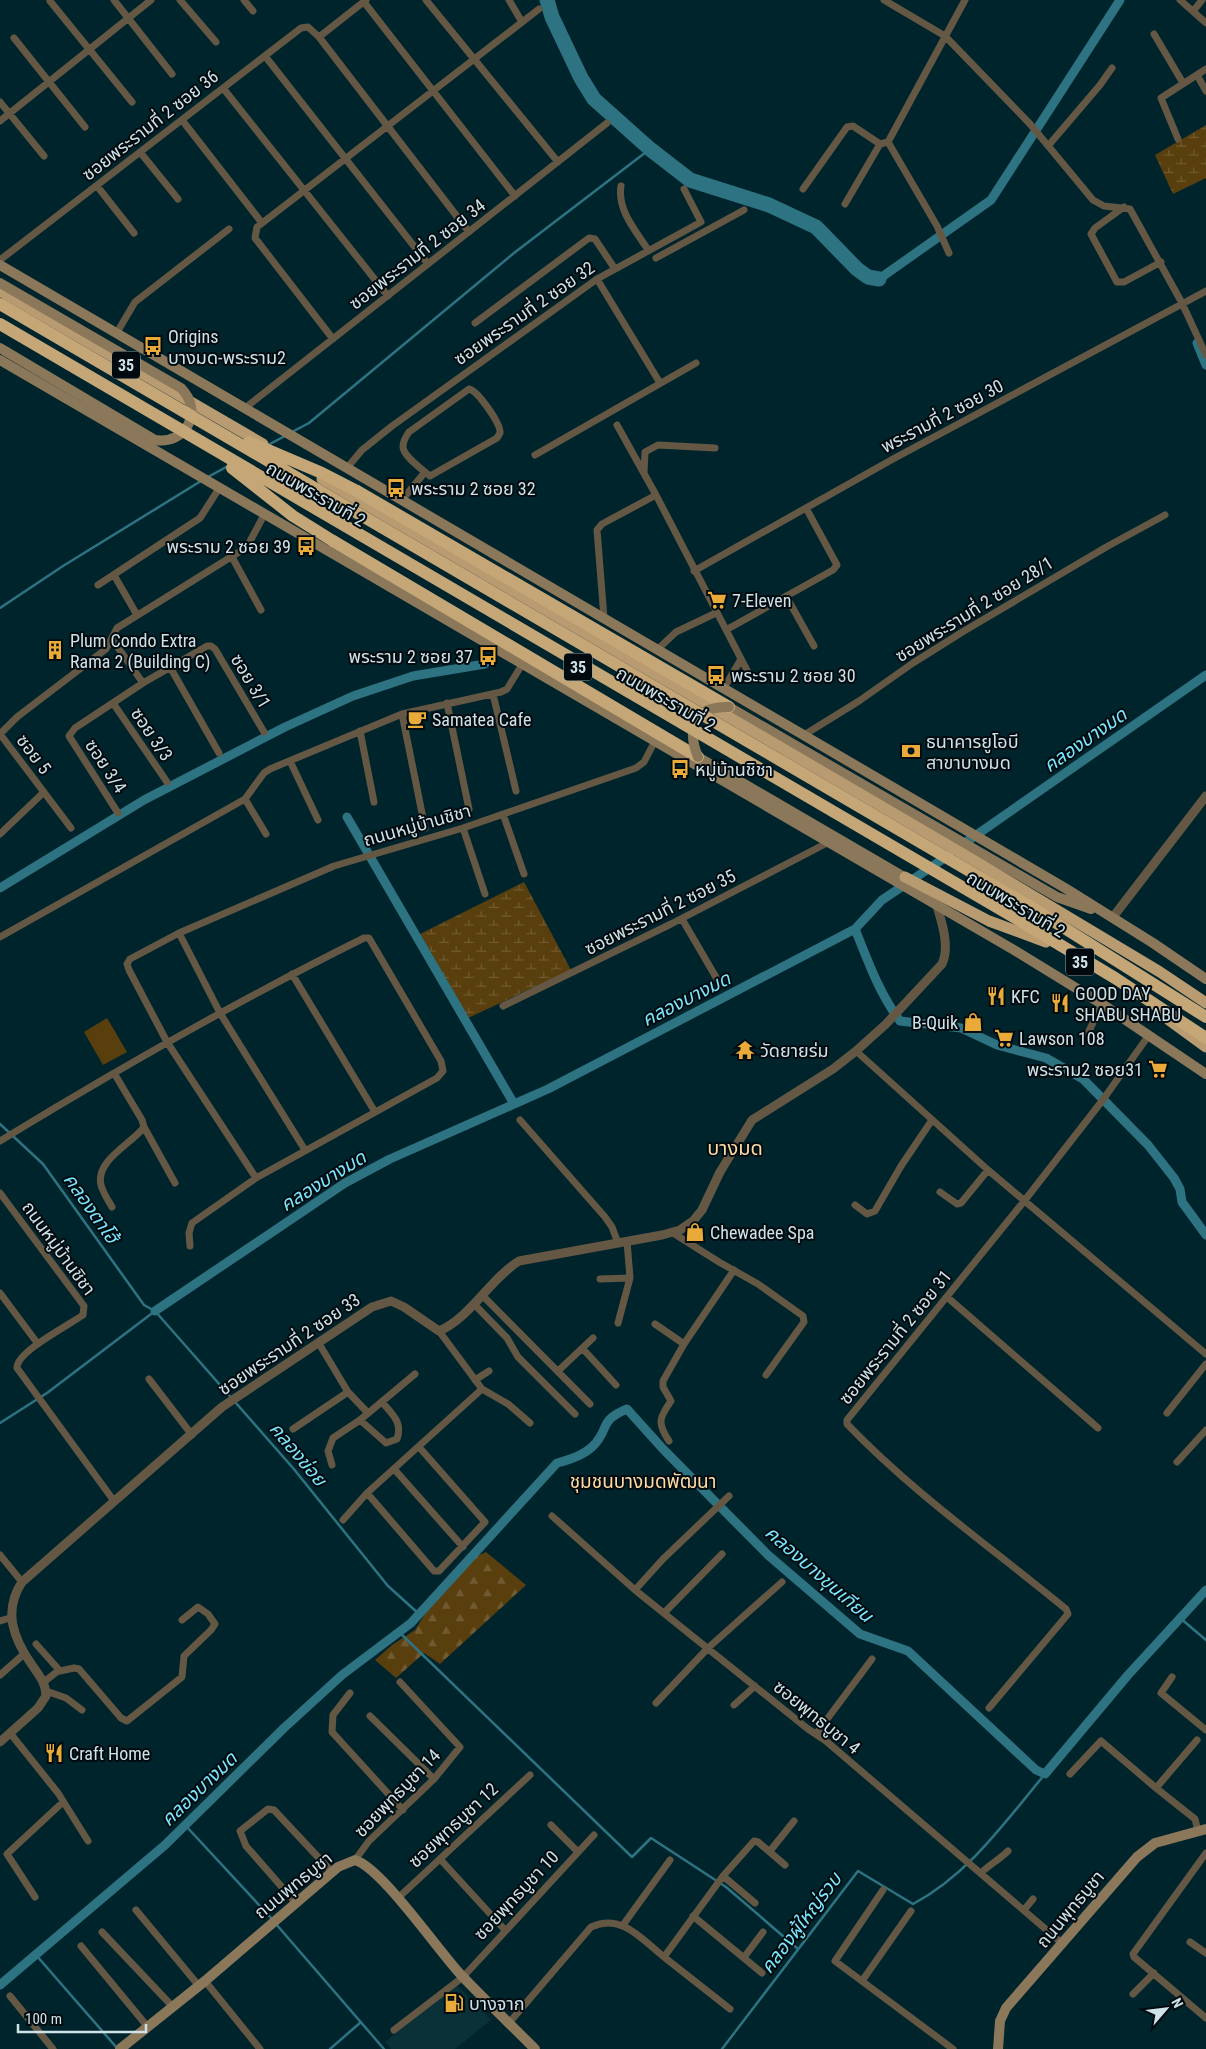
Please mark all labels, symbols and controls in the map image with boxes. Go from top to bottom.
street label: ซอยพระรามที่ 2 ซอย 36 [77,64,222,185]
street label: ซอยพระรามที่ 2 ซอย 34 [344,193,489,314]
street label: ซอยพระรามที่ 2 ซอย 32 [449,255,598,369]
place label: Origins บางมด-พระราม2 [168,326,286,368]
bus stop icon: Origins บางมด-พระราม2 [142,335,164,357]
road number: 35 [112,352,140,378]
street label: พระรามที่ 2 ซอย 30 [876,373,1007,457]
street label: ถนนพระรามที่ 2 [263,455,371,531]
bus stop icon: พระราม 2 ซอย 32 [385,477,407,499]
place label: พระราม 2 ซอย 32 [411,478,536,499]
bus stop icon: พระราม 2 ซอย 39 [295,535,317,557]
place label: พระราม 2 ซอย 39 [166,536,291,557]
street label: ซอยพระรามที่ 2 ซอย 28/1 [890,550,1057,666]
supermarket icon: 7-Eleven [706,589,728,611]
place label: 7-Eleven [732,590,792,611]
place label: Plum Condo Extra Rama 2 (Building C) [70,630,210,673]
building icon: Plum Condo Extra Rama 2 (Building C) [44,639,66,661]
bus stop icon: พระราม 2 ซอย 37 [477,645,499,667]
place label: พระราม 2 ซอย 37 [348,646,473,667]
street label: ซอย 3/1 [227,650,275,712]
road number: 35 [564,654,592,680]
street label: ถนนพระรามที่ 2 [613,660,721,736]
bus stop icon: พระราม 2 ซอย 30 [705,664,727,686]
place label: พระราม 2 ซอย 30 [731,665,856,686]
water label: คลองบางมด [1039,702,1132,777]
street label: ซอย 3/3 [127,703,177,765]
cafe icon: Samatea Cafe [406,708,428,730]
place label: Samatea Cafe [432,709,531,730]
street label: ซอย 5 [12,730,56,778]
place label: ธนาคารยูโอบี สาขาบางมด [926,731,1019,773]
street label: ซอย 3/4 [81,735,131,797]
bank icon: ธนาคารยูโอบี สาขาบางมด [900,740,922,762]
bus stop icon: หมู่บ้านชิชา [669,758,691,780]
place label: หมู่บ้านชิชา [695,759,773,782]
street label: ถนนหมู่บ้านชิชา [361,800,474,852]
street label: ซอยพระรามที่ 2 ซอย 35 [580,863,739,959]
street label: ถนนพระรามที่ 2 [963,865,1070,942]
road number: 35 [1066,949,1094,976]
water label: คลองบางมด [638,966,735,1031]
place label: GOOD DAY SHABU SHABU [1075,983,1181,1025]
restaurant icon: KFC [985,985,1007,1007]
place label: KFC [1011,986,1040,1007]
restaurant icon: GOOD DAY SHABU SHABU [1049,992,1071,1014]
shop icon: B-Quik [962,1011,984,1033]
place label: B-Quik [912,1012,958,1033]
supermarket icon: Lawson 108 [993,1027,1015,1049]
place label: Lawson 108 [1019,1028,1105,1049]
temple icon: วัดยายร่ม [734,1039,756,1061]
place label: วัดยายร่ม [760,1040,828,1061]
supermarket icon: พระราม2 ซอย31 [1147,1058,1169,1080]
place label: พระราม2 ซอย31 [1027,1059,1143,1080]
district label: บางมด [707,1136,763,1160]
water label: คลองบางมด [276,1145,371,1216]
water label: คลองตาโฮ้ [59,1169,125,1250]
street label: ถนนหมู่บ้านชิชา [16,1197,100,1300]
shop icon: Chewadee Spa [684,1221,706,1243]
place label: Chewadee Spa [710,1222,814,1243]
street label: ซอยพระรามที่ 2 ซอย 31 [833,1264,956,1408]
street label: ซอยพระรามที่ 2 ซอย 33 [213,1287,364,1399]
water label: คลองข่อย [265,1417,332,1492]
district label: ชุมชนบางมดพัฒนา [570,1470,716,1493]
water label: คลองบางขุนเทียน [760,1521,879,1628]
street label: ซอยพุทธบูชา 4 [768,1676,865,1760]
restaurant icon: Craft Home [43,1742,65,1764]
place label: Craft Home [69,1743,150,1764]
street label: ซอยพุทธบูชา 14 [350,1745,446,1843]
water label: คลองบางมด [156,1746,243,1831]
street label: ซอยพุทธบูชา 12 [404,1778,503,1873]
street label: ซอยพุทธบูชา 10 [469,1846,564,1945]
street label: ถนนพุทธบูชา [250,1847,337,1924]
street label: ถนนพุทธบูชา [1032,1866,1110,1953]
water label: คลองผู้ใหญ่รวบ [756,1867,848,1978]
north arrow [1141,1984,1191,2034]
fuel station icon: บางจาก [443,1992,465,2014]
place label: บางจาก [469,1993,525,2014]
text: N [1168,1995,1187,2010]
scale bar [18,2002,145,2034]
text: 100 m [25,2010,62,2028]

